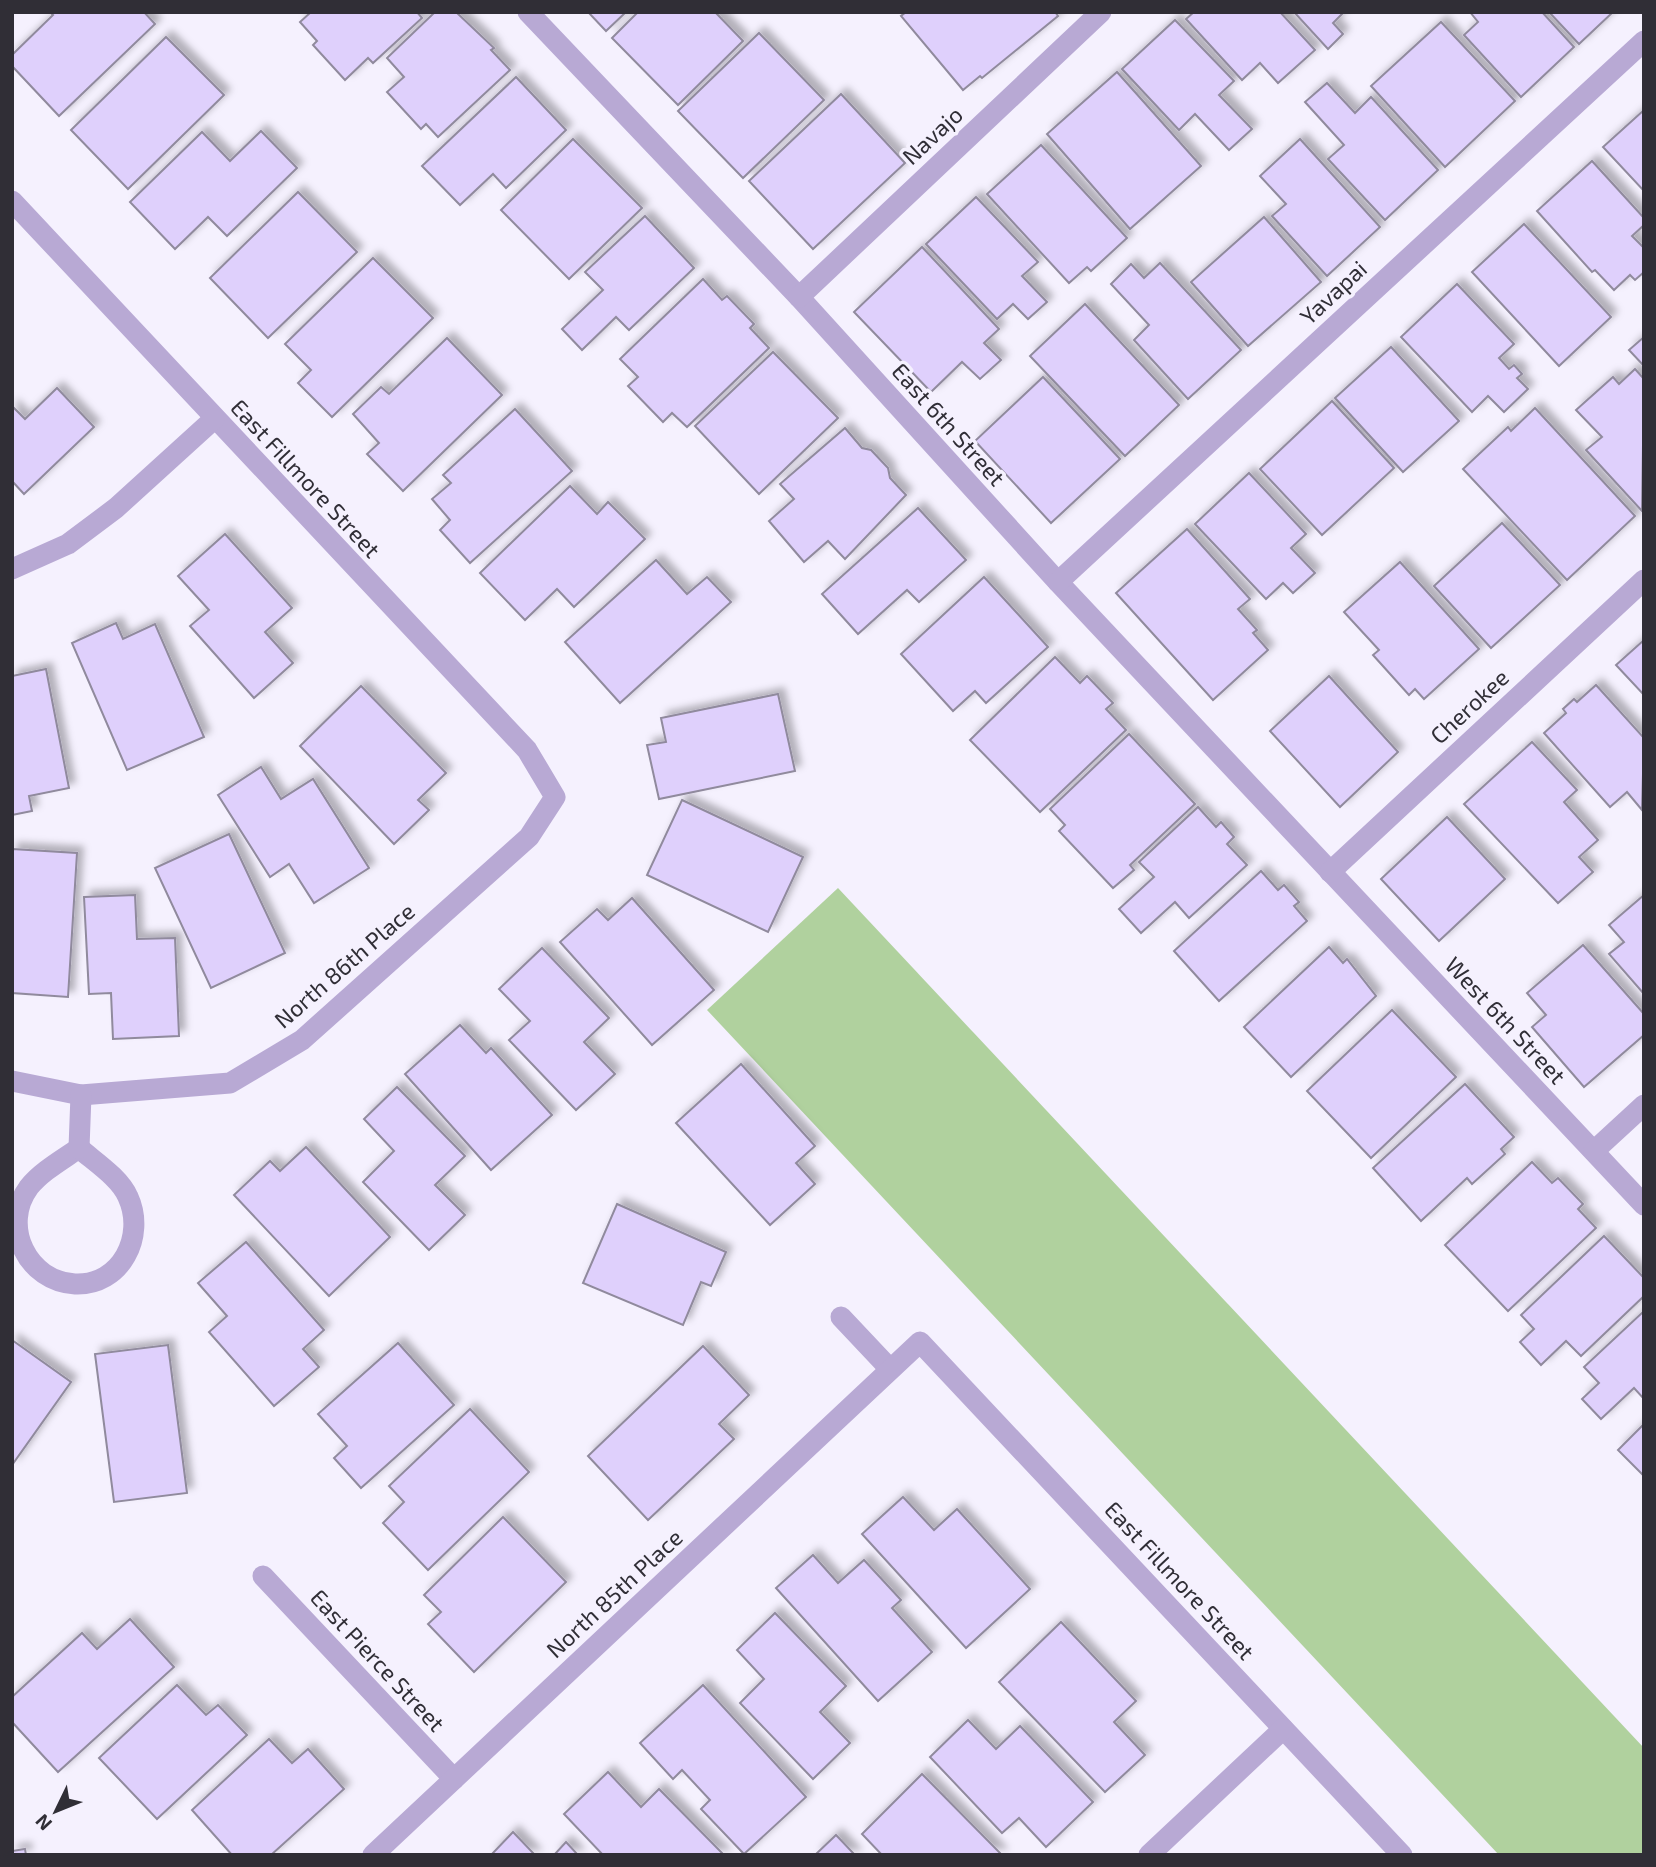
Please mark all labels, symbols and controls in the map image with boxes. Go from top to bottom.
street label: Navajo [896,100,968,170]
street label: Yavapai [1294,254,1372,330]
street label: East 6th Street [887,357,1012,491]
street label: East Fillmore Street [225,393,387,563]
street label: Cherokee [1424,663,1514,749]
street label: North 86th Place [268,897,420,1033]
street label: West 6th Street [1440,951,1572,1090]
street label: East Fillmore Street [1099,1495,1261,1665]
street label: North 85th Place [540,1523,688,1663]
street label: East Pierce Street [305,1583,451,1737]
north arrow [21,1776,91,1846]
text: N [30,1810,56,1836]

